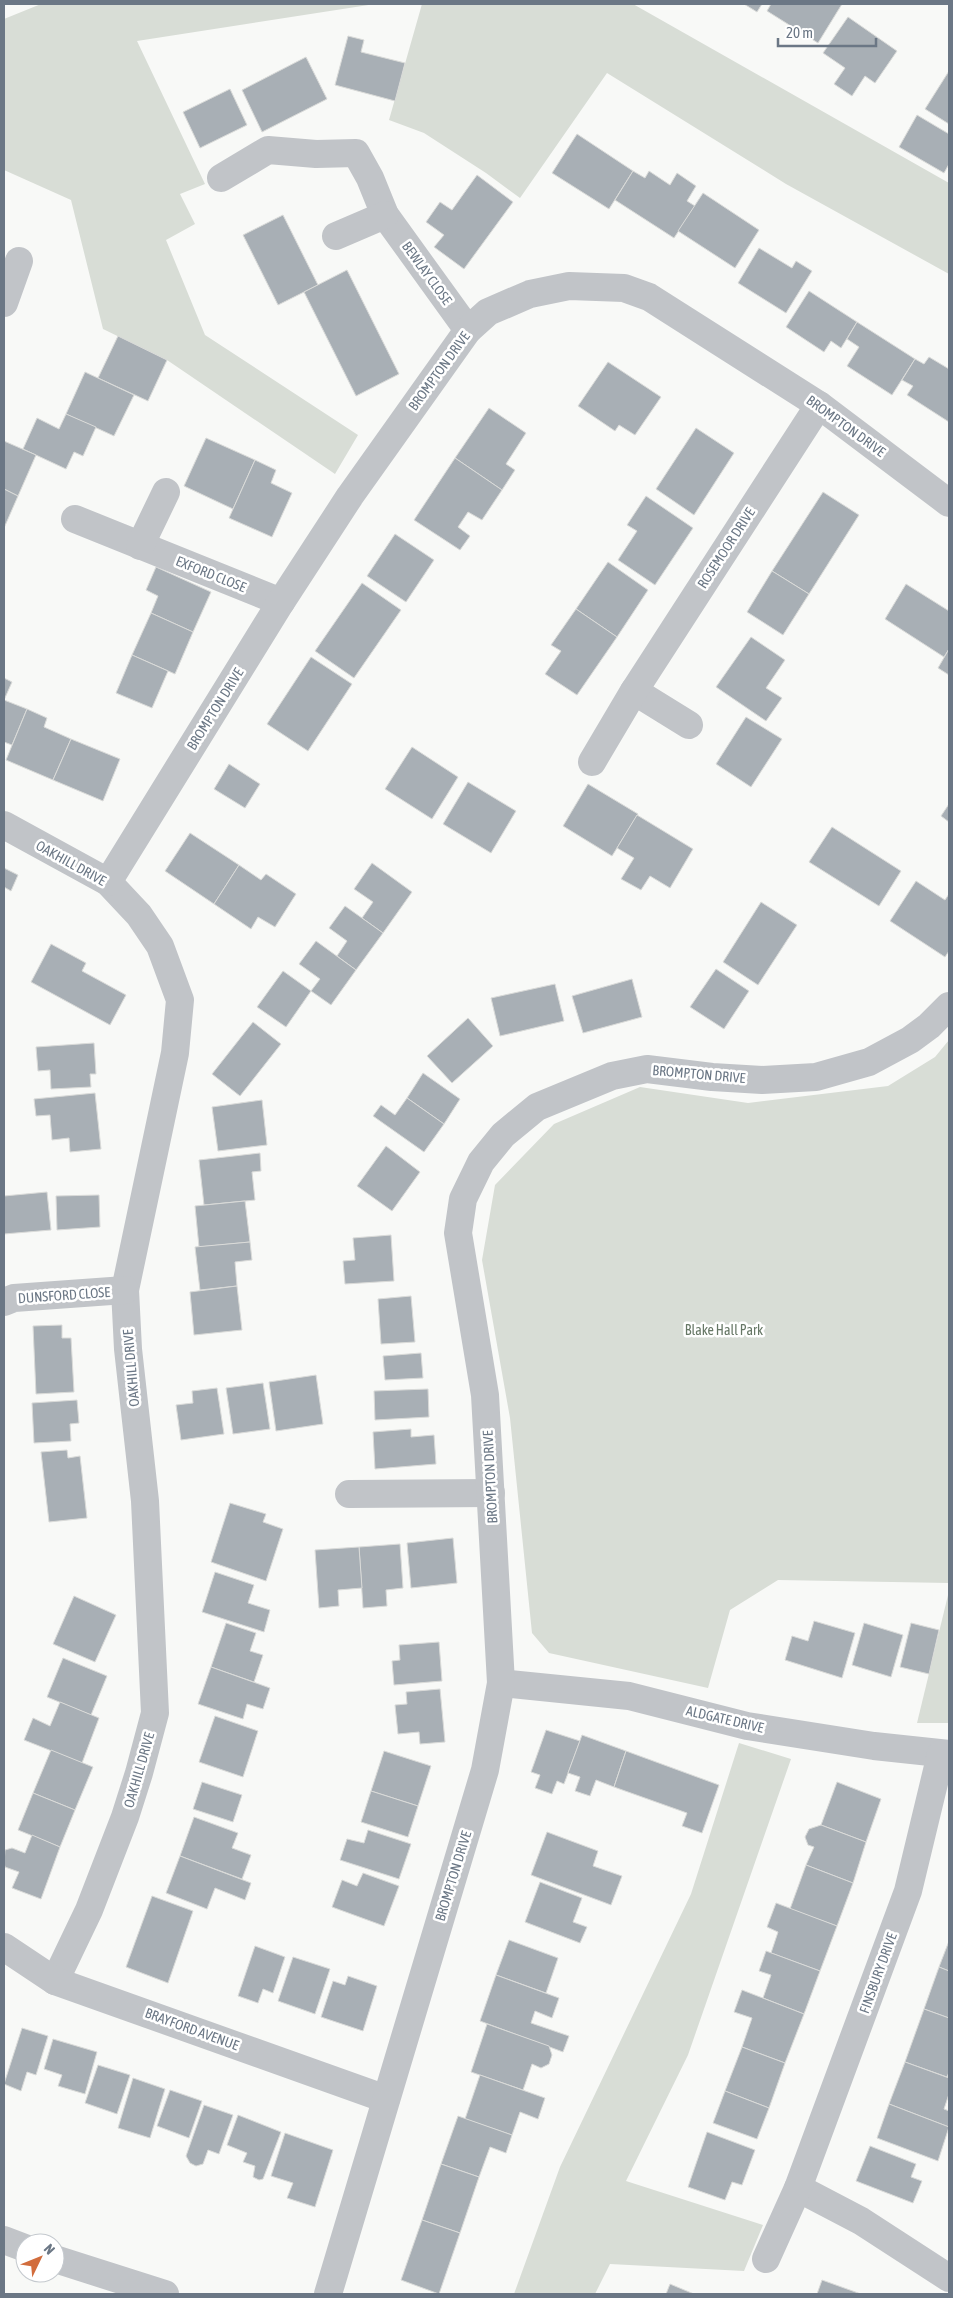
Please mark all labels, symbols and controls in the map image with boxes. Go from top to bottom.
scale bar [778,15,876,47]
text: 20 m [786,24,813,41]
street label: BEWLAY CLOSE [399,238,455,308]
street label: BROMPTON DRIVE [405,329,473,413]
street label: BROMPTON DRIVE [804,392,888,460]
street label: ROSEMOOR DRIVE [694,505,758,591]
street label: EXFORD CLOSE [174,553,248,595]
street label: BROMPTON DRIVE [183,665,247,753]
street label: OAKHILL DRIVE [33,837,109,889]
street label: BROMPTON DRIVE [652,1062,746,1086]
street label: DUNSFORD CLOSE [17,1284,111,1306]
park label: Blake Hall Park [685,1322,763,1338]
street label: OAKHILL DRIVE [120,1329,142,1407]
street label: BROMPTON DRIVE [480,1430,500,1524]
street label: ALDGATE DRIVE [685,1702,765,1736]
street label: OAKHILL DRIVE [121,1730,157,1809]
street label: BROMPTON DRIVE [432,1829,474,1923]
street label: FINSBURY DRIVE [856,1931,900,2015]
street label: BRAYFORD AVENUE [143,2005,241,2053]
north arrow [15,2233,65,2283]
text: N [41,2241,58,2258]

